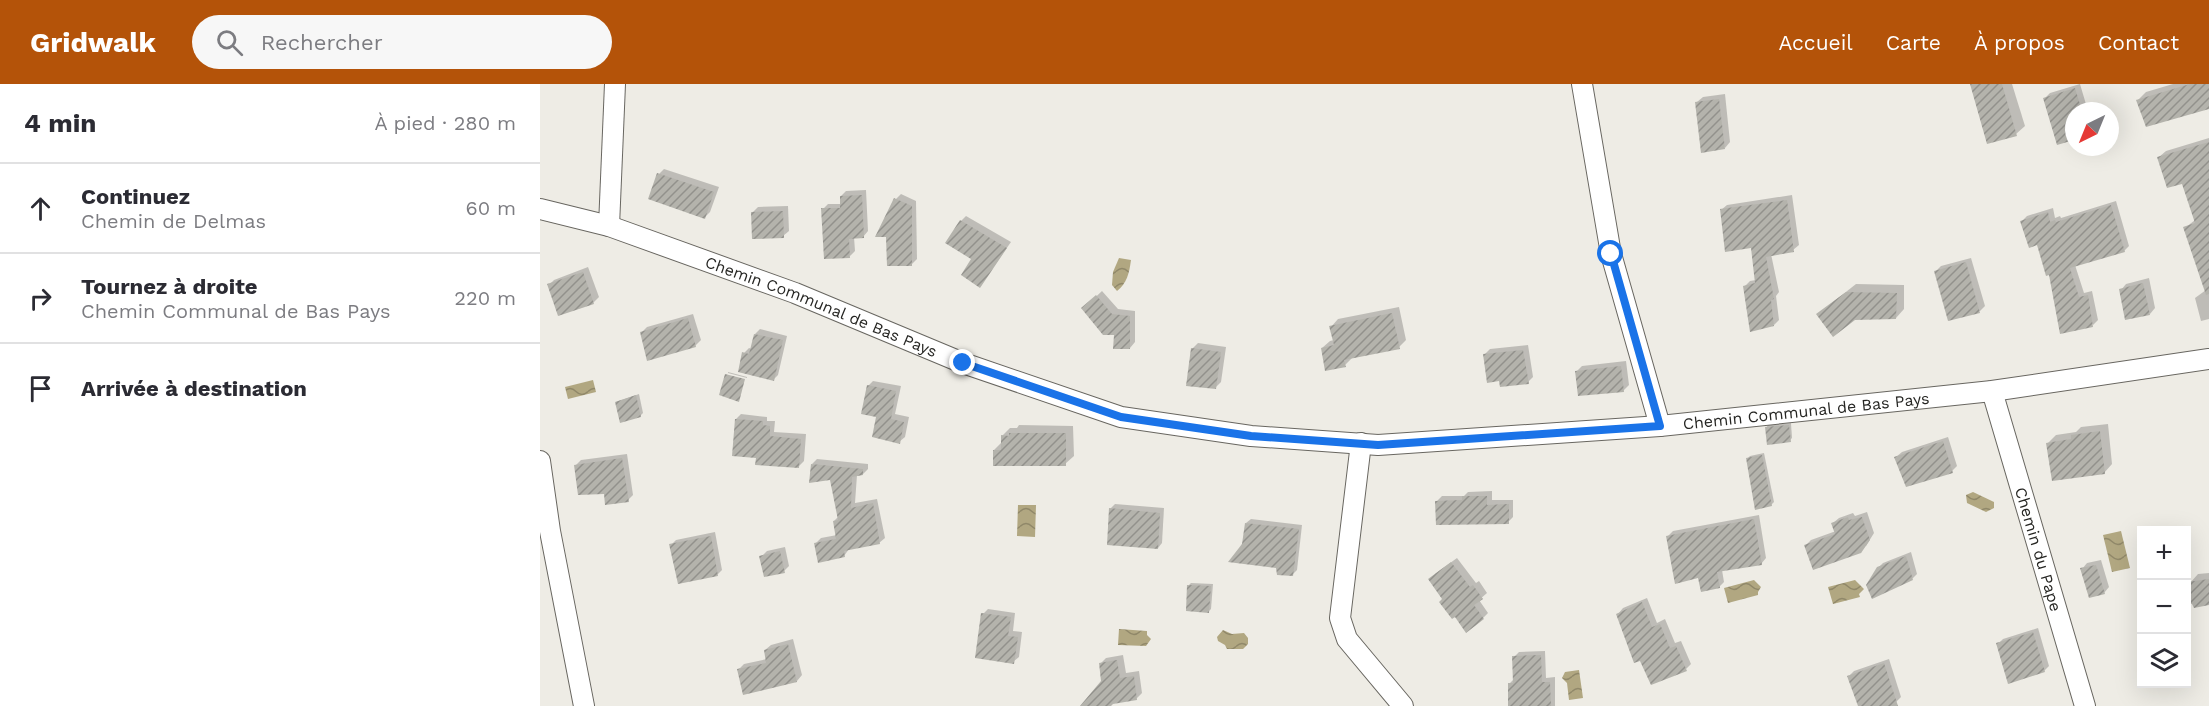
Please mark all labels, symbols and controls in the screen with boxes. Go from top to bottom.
search box [192,15,612,69]
text: Gridwalk [30,26,156,59]
icon: search [213,26,246,59]
text: Rechercher [261,30,383,55]
text: Accueil [1778,30,1853,55]
text: Carte [1886,30,1941,55]
text: À propos [1974,30,2065,55]
text: Contact [2098,30,2179,55]
north arrow [2065,102,2119,156]
text: 4 min [24,108,96,138]
text: À pied · 280 m [374,111,516,135]
text: Continuez [81,184,190,209]
icon: ahead [24,192,57,225]
text: 60 m [466,196,516,220]
text: Chemin de Delmas [81,209,266,233]
route start [1597,240,1623,266]
street label: Chemin Communal de Bas Pays [703,252,940,361]
text: Tournez à droite [81,274,258,299]
icon: right [24,282,57,315]
text: 220 m [454,286,516,310]
text: Chemin Communal de Bas Pays [81,299,391,323]
route end [949,349,975,375]
icon: arrive [24,372,57,405]
text: Arrivée à destination [81,376,307,401]
street label: Chemin Communal de Bas Pays [1682,388,1930,433]
street label: Chemin du Pape [2011,485,2066,614]
map controls [2137,526,2191,688]
button: + [2137,526,2191,580]
button: − [2137,580,2191,634]
button: layers [2137,634,2191,688]

